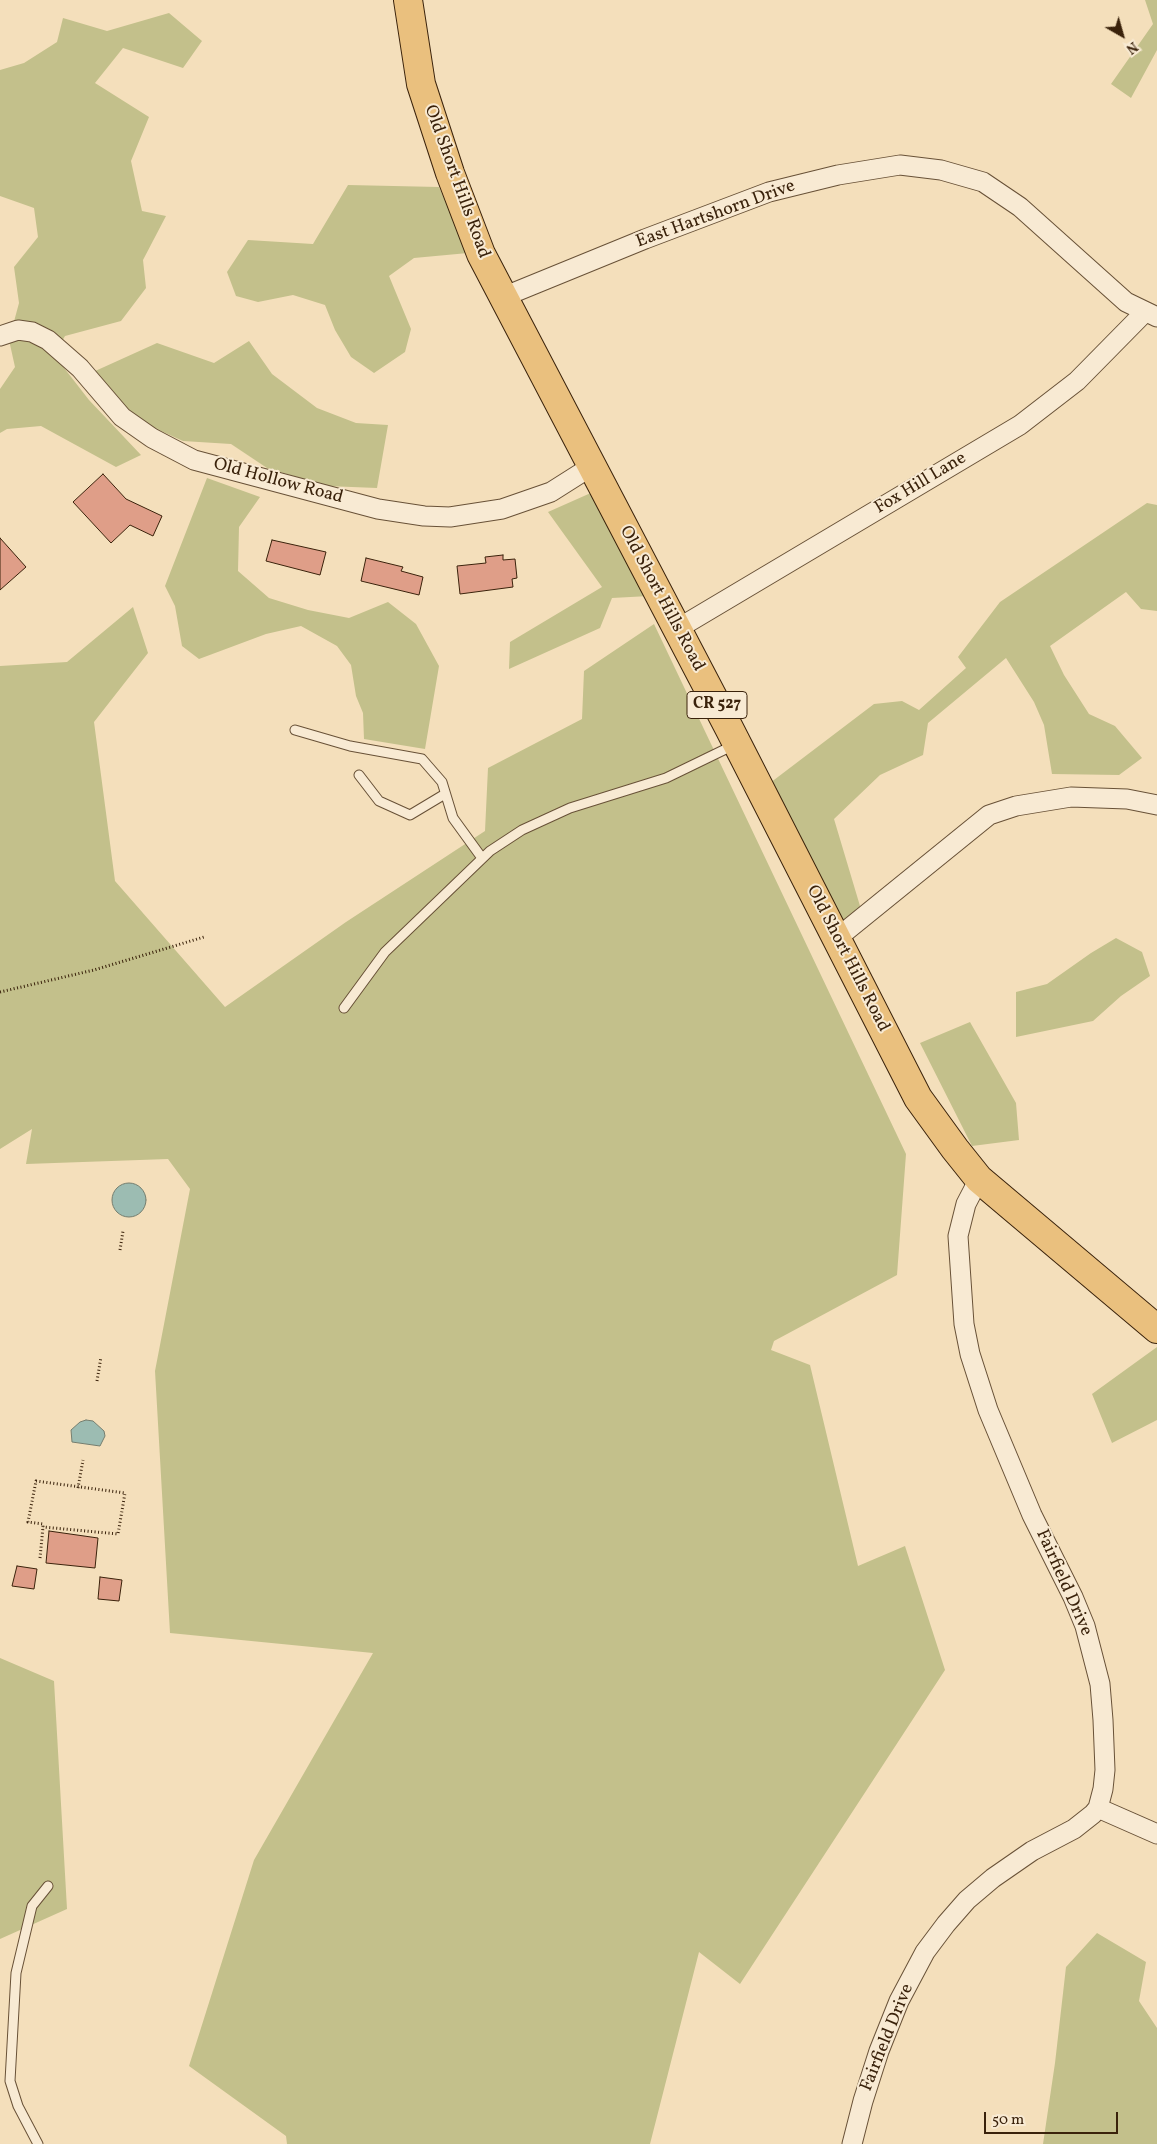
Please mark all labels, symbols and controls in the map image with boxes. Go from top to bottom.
north arrow [1097,10,1147,60]
text: N [1122,37,1141,58]
street label: Old Short Hills Road [418,102,494,262]
street label: East Hartshorn Drive [634,176,798,254]
street label: Fox Hill Lane [871,448,971,520]
street label: Old Hollow Road [211,454,345,510]
street label: Old Short Hills Road [614,523,708,675]
road number: CR 527 [687,692,747,718]
street label: Old Short Hills Road [801,882,893,1036]
street label: Fairfield Drive [1030,1527,1096,1639]
street label: Fairfield Drive [857,1981,919,2095]
scale bar [987,2102,1121,2134]
text: 50 m [992,2110,1024,2131]

